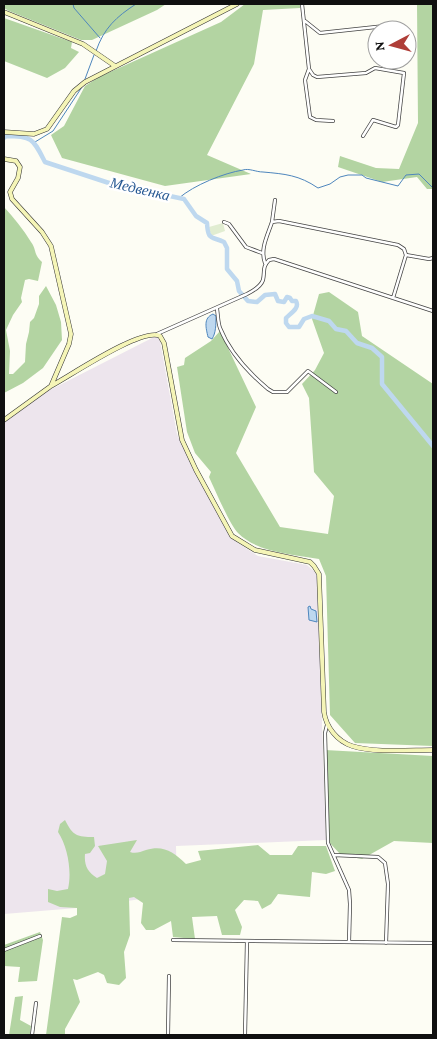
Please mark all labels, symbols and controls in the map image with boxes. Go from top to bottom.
north arrow [367,20,417,70]
text: N [371,40,388,52]
water label: Медвенка [108,174,171,204]

